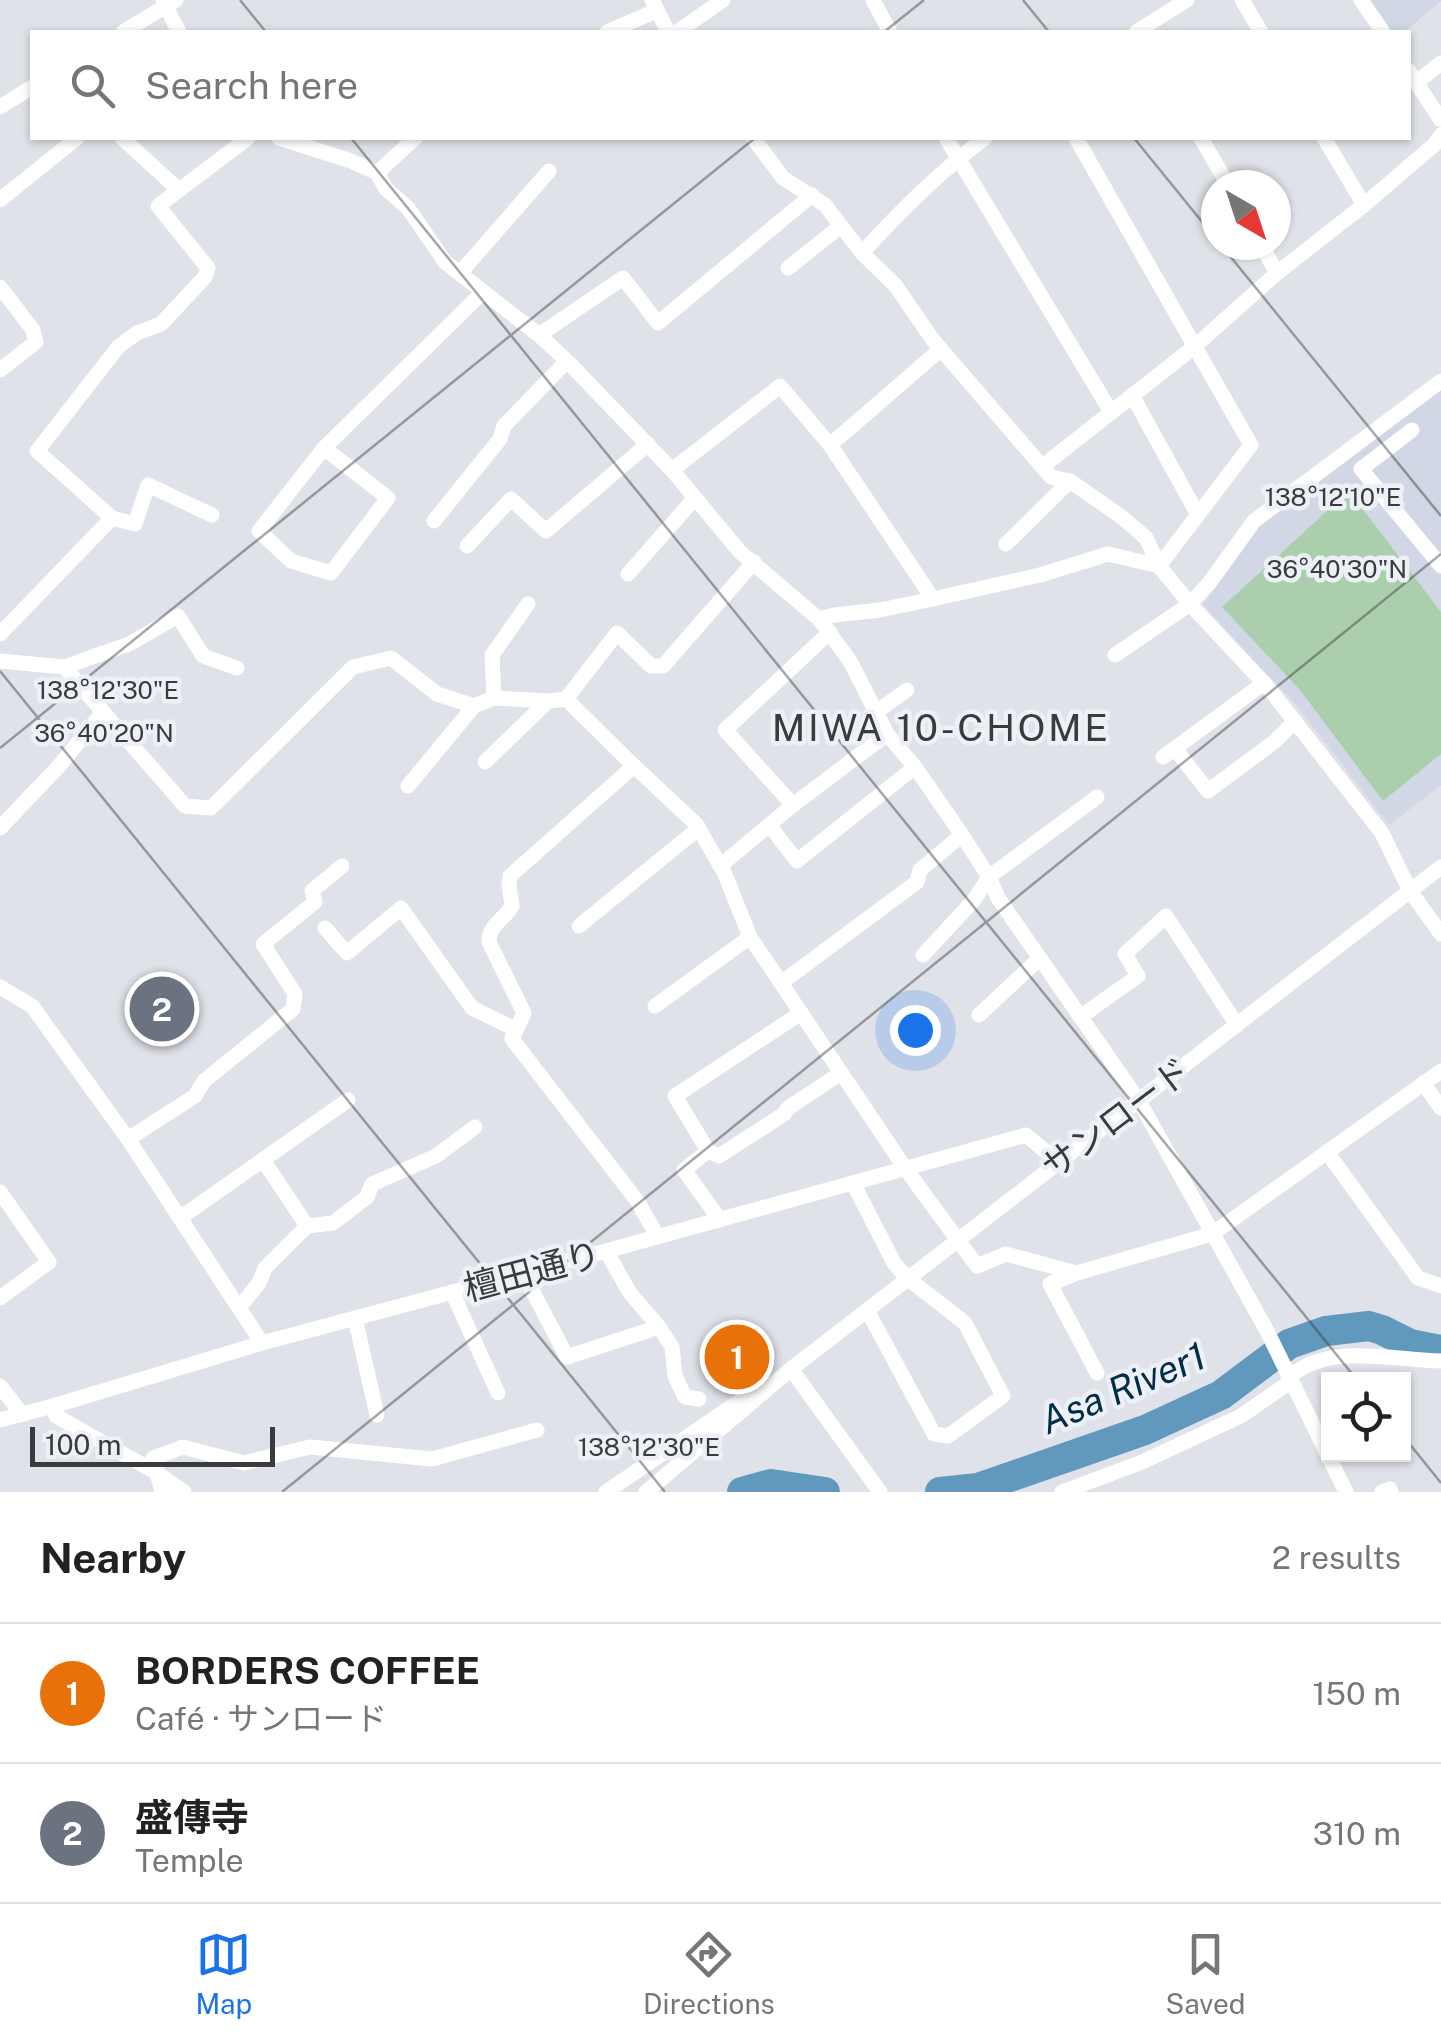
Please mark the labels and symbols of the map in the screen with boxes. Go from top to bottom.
north arrow [1201,170,1291,260]
text: 138°12'10"E [1265,482,1401,512]
text: 36°40'30"N [1267,554,1407,584]
text: 138°12'30"E [37,675,179,705]
district label: MIWA 10-CHOME [772,705,1110,750]
text: 36°40'20"N [34,718,174,748]
pin: 2 [130,972,194,1046]
your location [890,1005,941,1056]
street label: サンロード [1034,1049,1198,1187]
street label: 檀田通り [459,1233,605,1309]
pin: 1 [704,1320,770,1394]
water label: Asa River1 [1034,1333,1212,1443]
scale bar [30,1422,275,1466]
text: 138°12'30"E [578,1432,720,1462]

